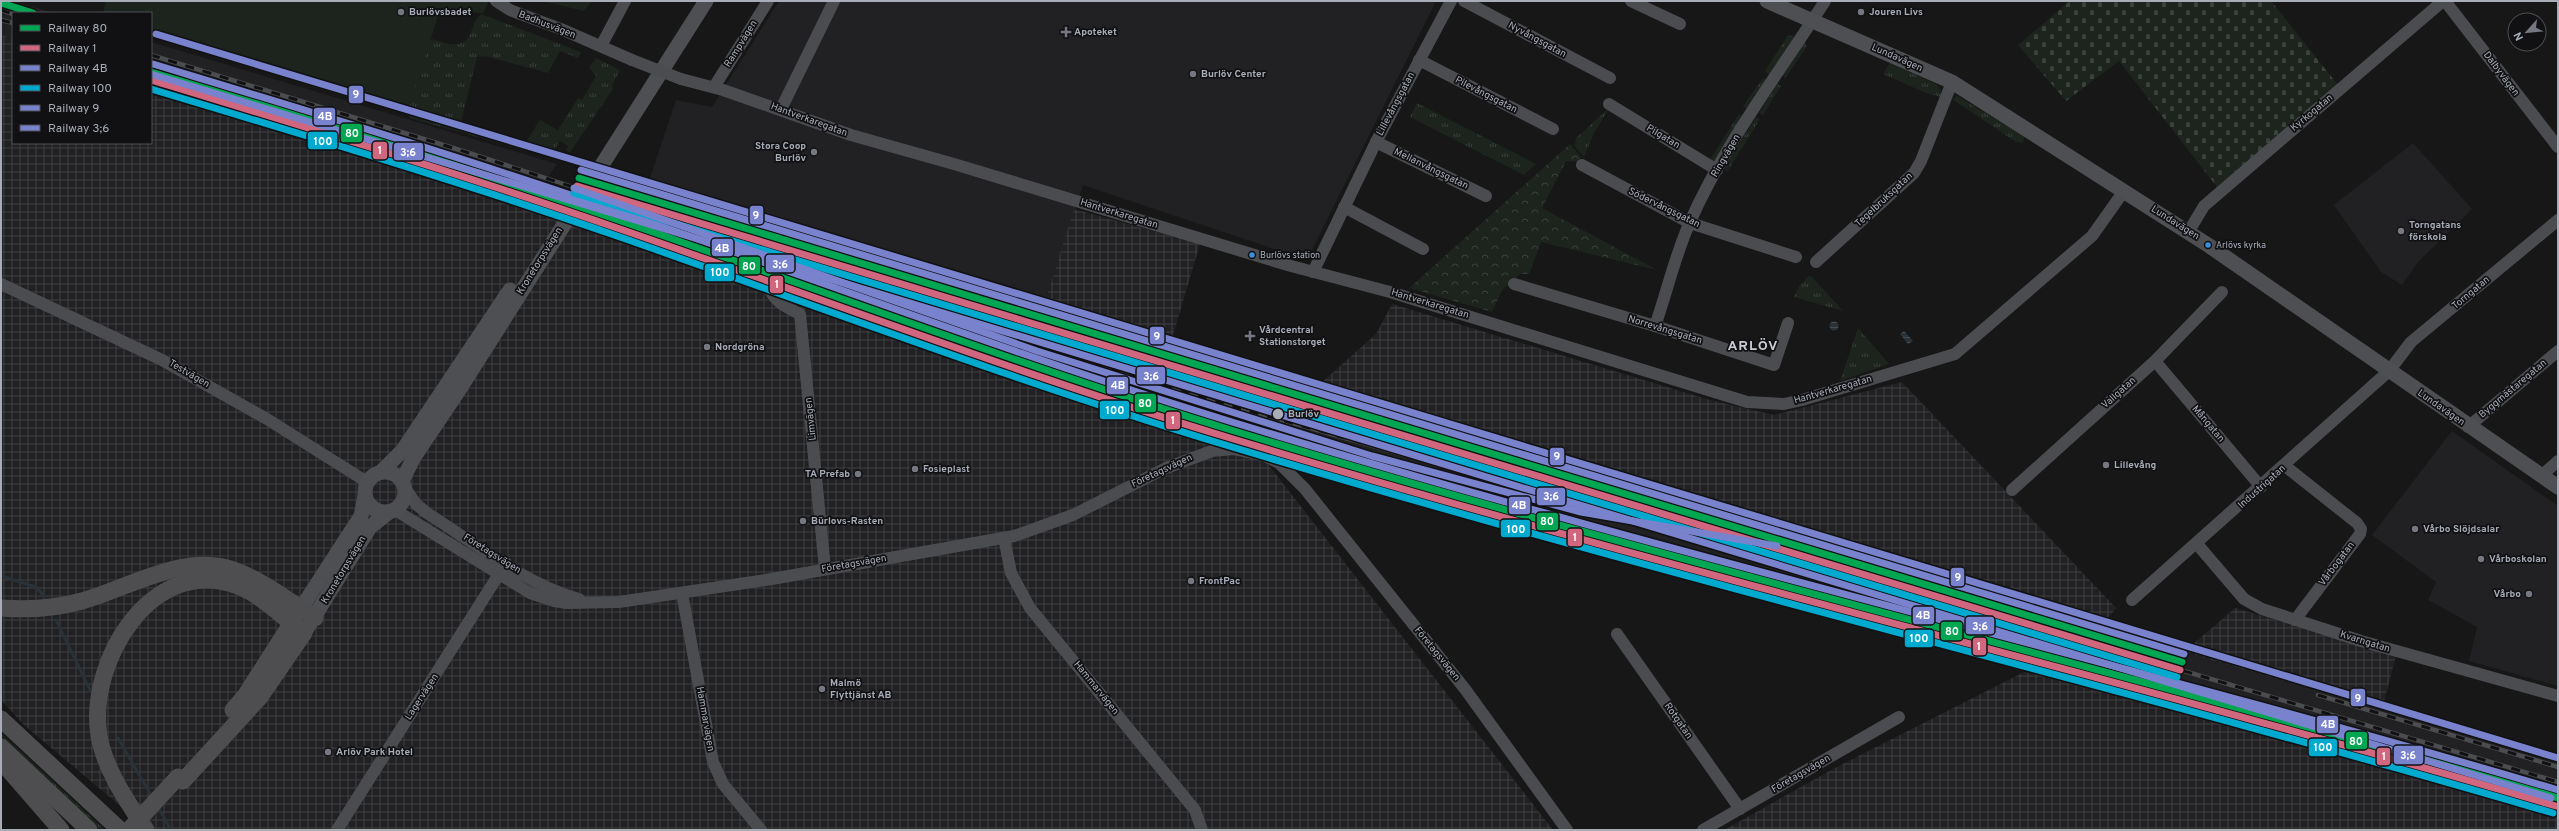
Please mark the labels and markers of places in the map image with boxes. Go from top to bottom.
place label: Burlövsbadet [409,6,471,19]
place label: Jouren Livs [1869,6,1923,19]
marker: Burlövsbadet [396,7,406,17]
marker: Jouren Livs [1856,7,1866,17]
place label: Apoteket [1074,26,1117,39]
marker: Apoteket [1061,27,1071,37]
place label: Burlöv Center [1201,68,1267,81]
marker: Burlöv Center [1188,69,1198,79]
place label: Stora Coop Burlöv [755,140,806,165]
marker: Stora Coop Burlöv [809,147,819,157]
place label: Torngatans förskola [2409,219,2461,244]
marker: Torngatans förskola [2396,226,2406,236]
marker: Arlövs kyrka [2203,240,2213,250]
place label: Arlövs kyrka [2216,240,2266,251]
marker: Burlövs station [1247,250,1257,260]
place label: Burlövs station [1260,250,1320,261]
place label: Vårdcentral Stationstorget [1259,324,1326,349]
marker: Vårdcentral Stationstorget [1244,330,1256,342]
place label: Nordgröna [715,341,765,354]
marker: Nordgröna [702,342,712,352]
marker: Burlöv [1271,407,1285,421]
place label: Burlöv [1288,408,1319,421]
place label: Lillevång [2114,459,2156,472]
marker: Lillevång [2101,460,2111,470]
place label: Fosieplast [923,463,970,476]
marker: Fosieplast [910,464,920,474]
place label: TA Prefab [805,468,850,481]
marker: TA Prefab [853,469,863,479]
place label: Bürlovs-Rasten [811,515,883,528]
marker: Bürlovs-Rasten [798,516,808,526]
place label: Vårbo Slöjdsalar [2423,523,2500,536]
marker: Vårbo Slöjdsalar [2410,524,2420,534]
place label: Vårboskolan [2489,553,2547,566]
marker: Vårboskolan [2476,554,2486,564]
place label: FrontPac [1199,575,1240,588]
marker: FrontPac [1186,576,1196,586]
place label: Vårbo [2494,588,2521,601]
marker: Vårbo [2524,589,2534,599]
place label: Malmö Flyttjänst AB [830,677,892,702]
marker: Malmö Flyttjänst AB [817,684,827,694]
place label: Arlöv Park Hotel [336,746,413,759]
marker: Arlöv Park Hotel [323,747,333,757]

